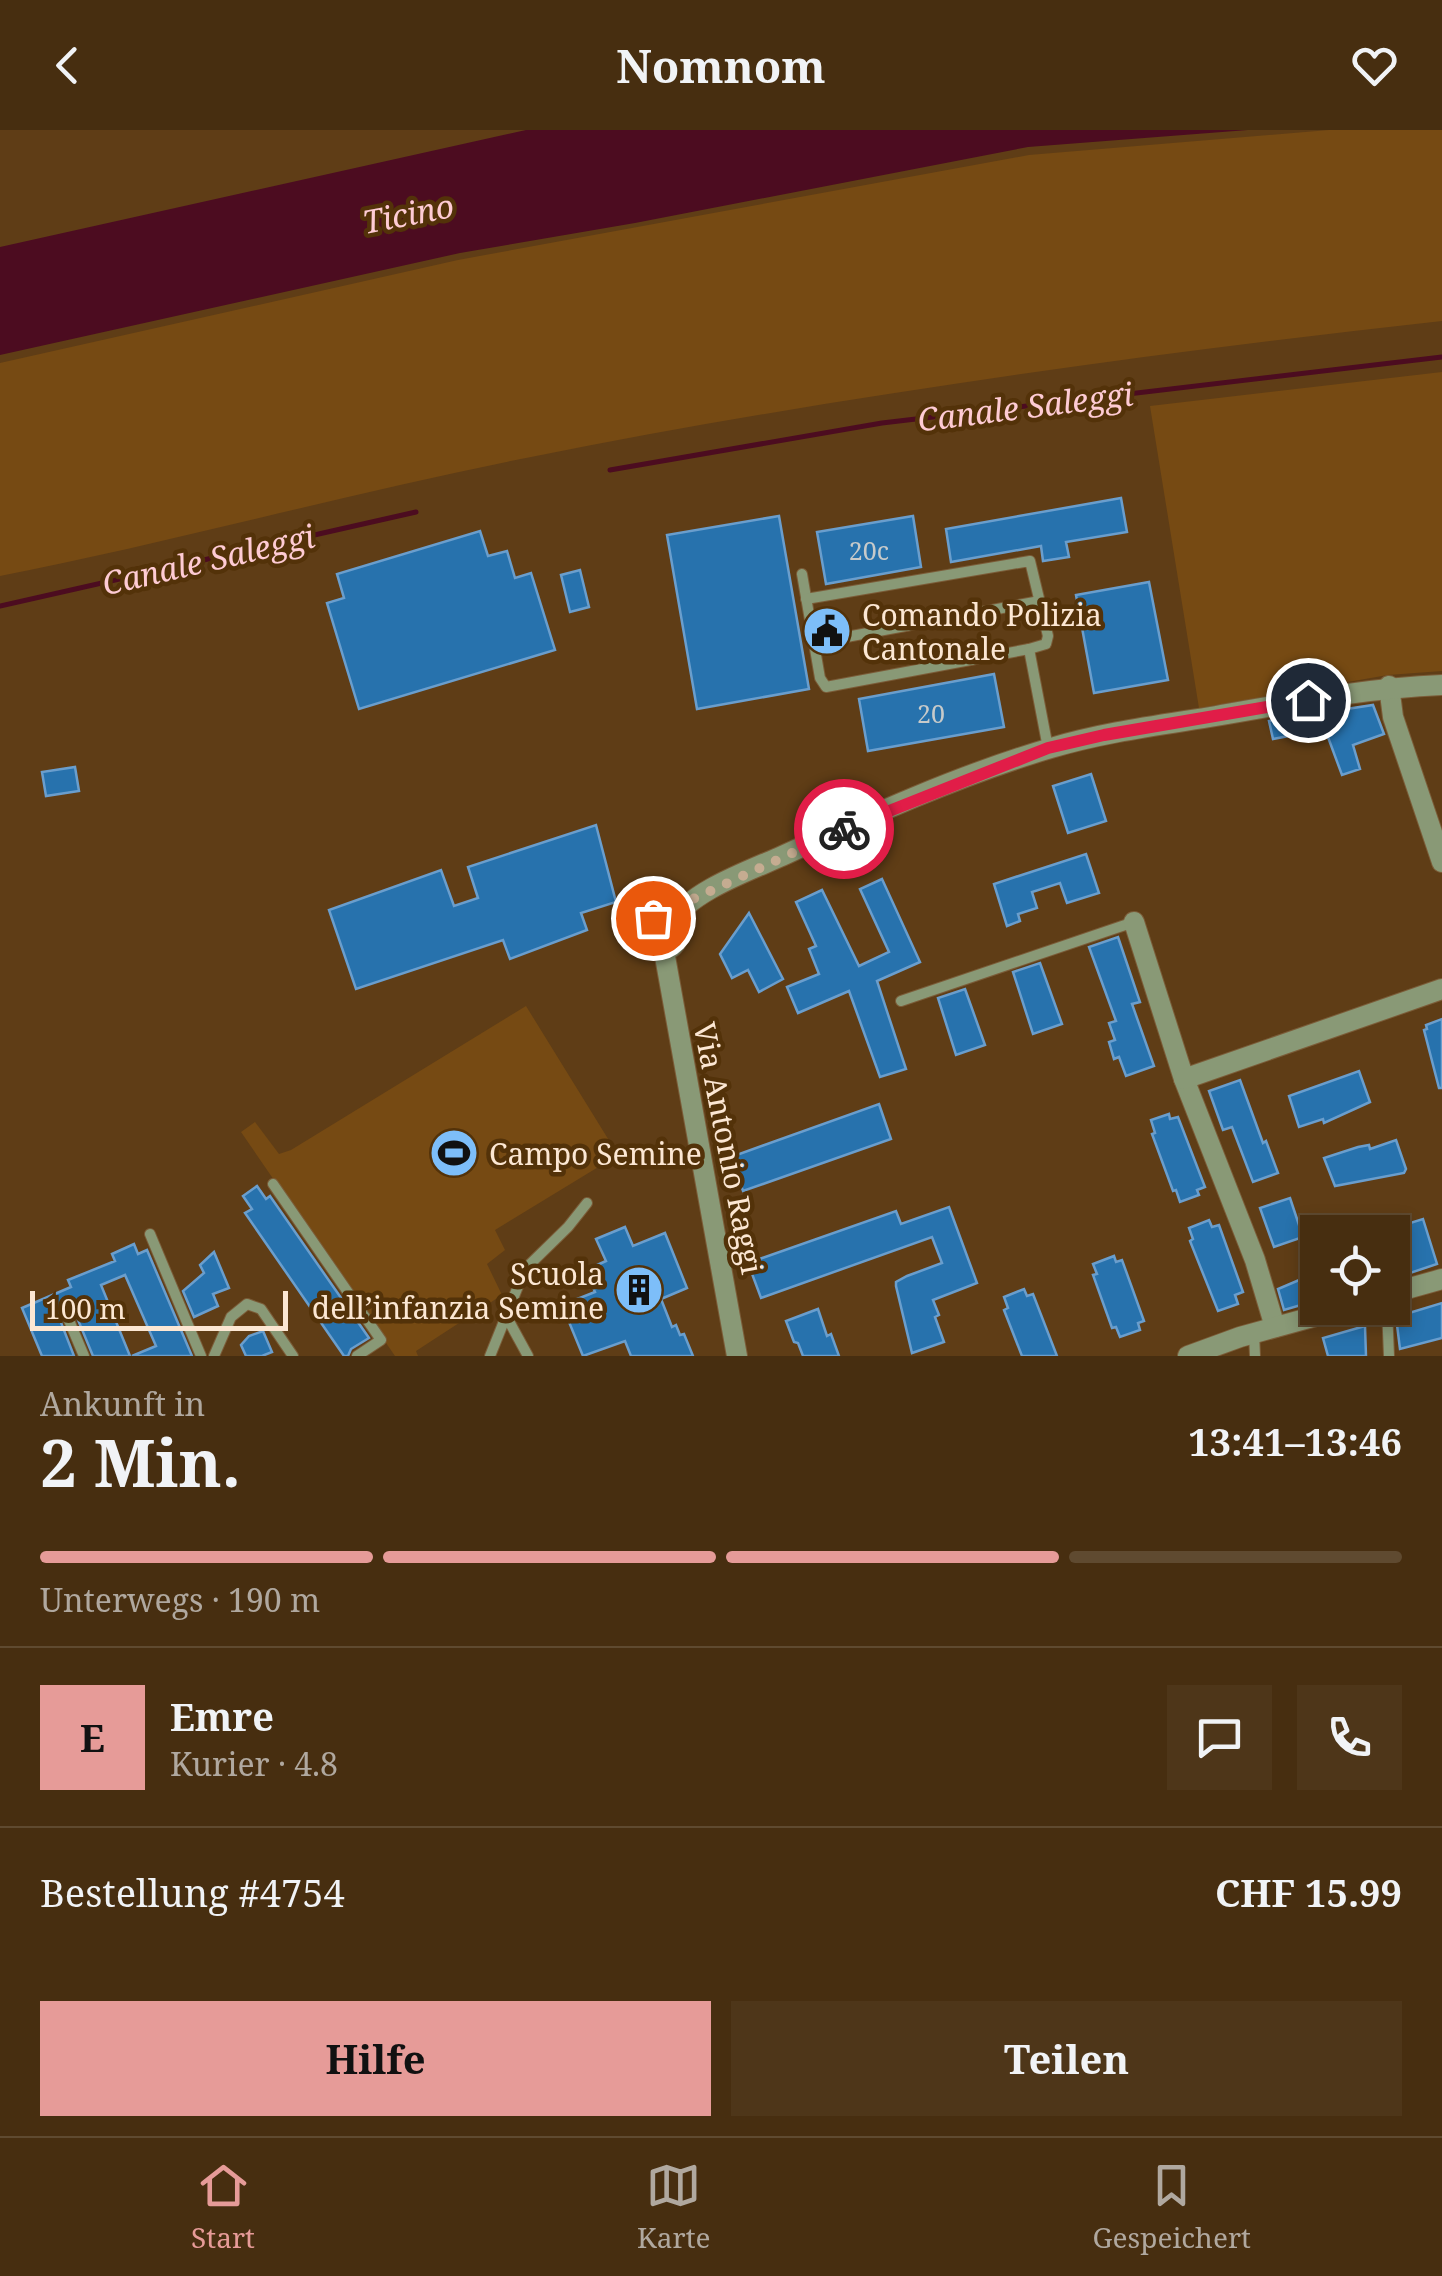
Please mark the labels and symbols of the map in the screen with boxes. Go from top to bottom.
water label: Ticino [359,183,457,243]
water label: Canale Saleggi [915,371,1136,441]
water label: Canale Saleggi [98,514,319,604]
house number: 20c [849,533,889,567]
place label: Comando Polizia Cantonale [862,594,1102,669]
public building icon: Comando Polizia Cantonale [801,605,853,657]
pin [1266,658,1351,743]
house number: 20 [917,696,945,730]
courier [794,779,894,879]
pin [611,876,696,961]
street label: Via Antonio Raggi [685,1019,774,1278]
sports icon: Campo Semine [428,1127,480,1179]
place label: Campo Semine [489,1133,702,1174]
place label: Scuola dell’infanzia Semine [312,1253,604,1328]
building icon: Scuola dell’infanzia Semine [613,1264,665,1316]
scale bar [30,1286,288,1330]

